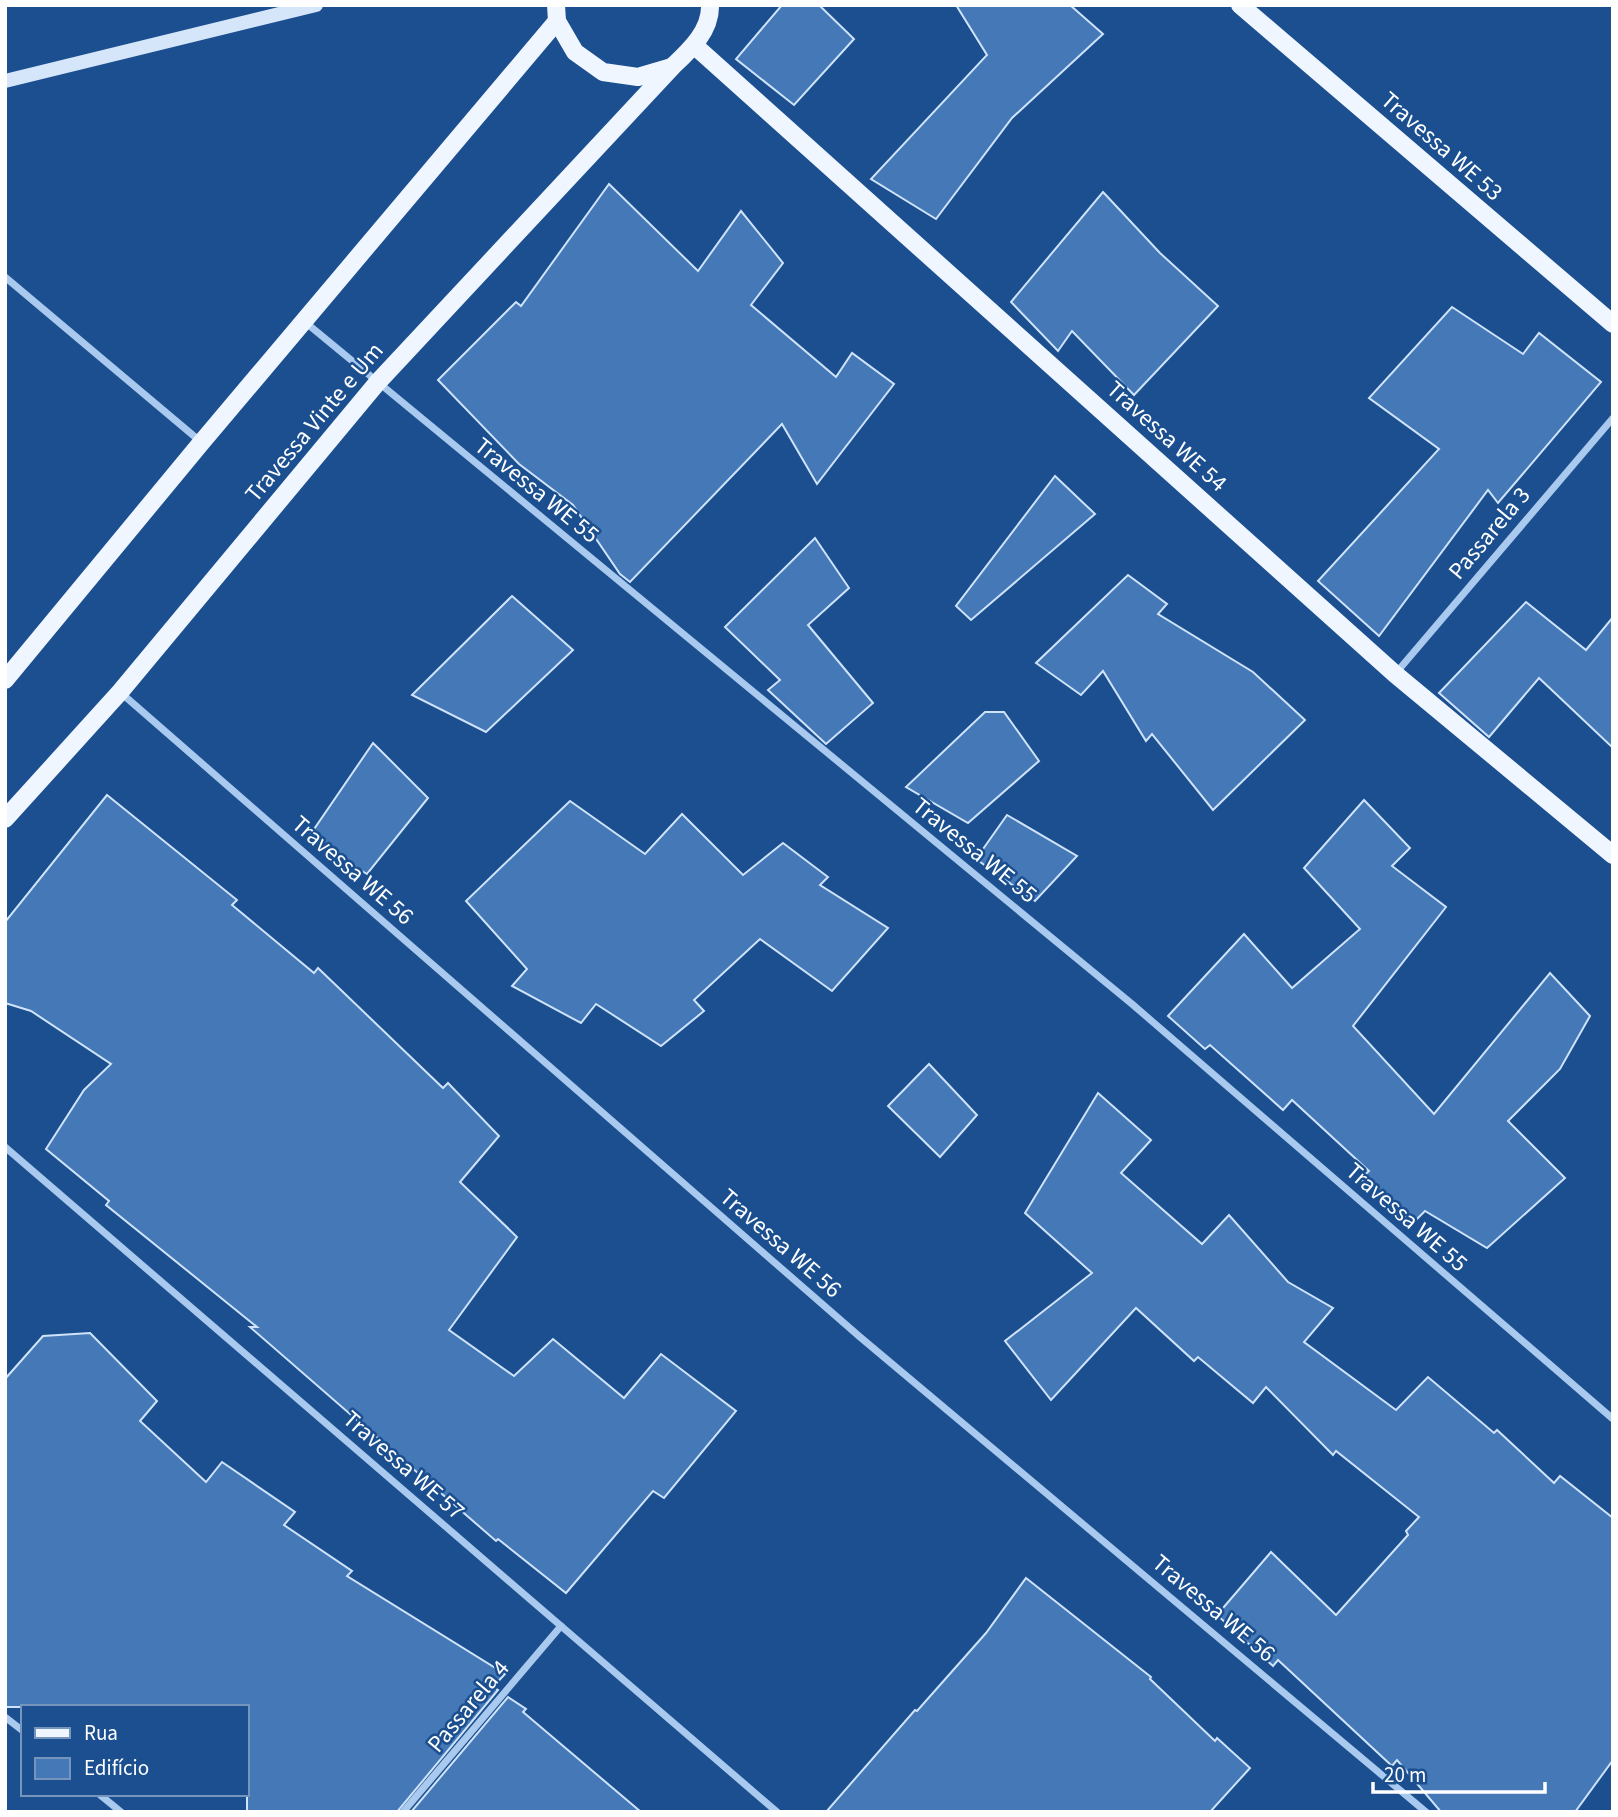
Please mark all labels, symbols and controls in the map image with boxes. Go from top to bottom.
street label: Travessa WE 53 [1373,83,1510,209]
street label: Travessa Vinte e Um [237,335,392,510]
street label: Travessa WE 54 [1099,373,1235,500]
street label: Travessa WE 55 [467,429,607,552]
street label: Passarela 3 [1440,479,1539,587]
street label: Travessa WE 55 [905,789,1045,912]
street label: Travessa WE 56 [284,807,421,933]
street label: Travessa WE 55 [1338,1154,1475,1280]
street label: Travessa WE 56 [712,1180,849,1306]
street label: Travessa WE 57 [335,1402,472,1528]
street label: Travessa WE 56 [1144,1546,1283,1671]
street label: Passarela 4 [419,1652,518,1760]
legend [21,1705,248,1796]
text: Rua [84,1718,118,1748]
scale bar [1373,1750,1544,1794]
text: Edifício [84,1753,149,1783]
text: 20 m [1384,1760,1426,1790]

